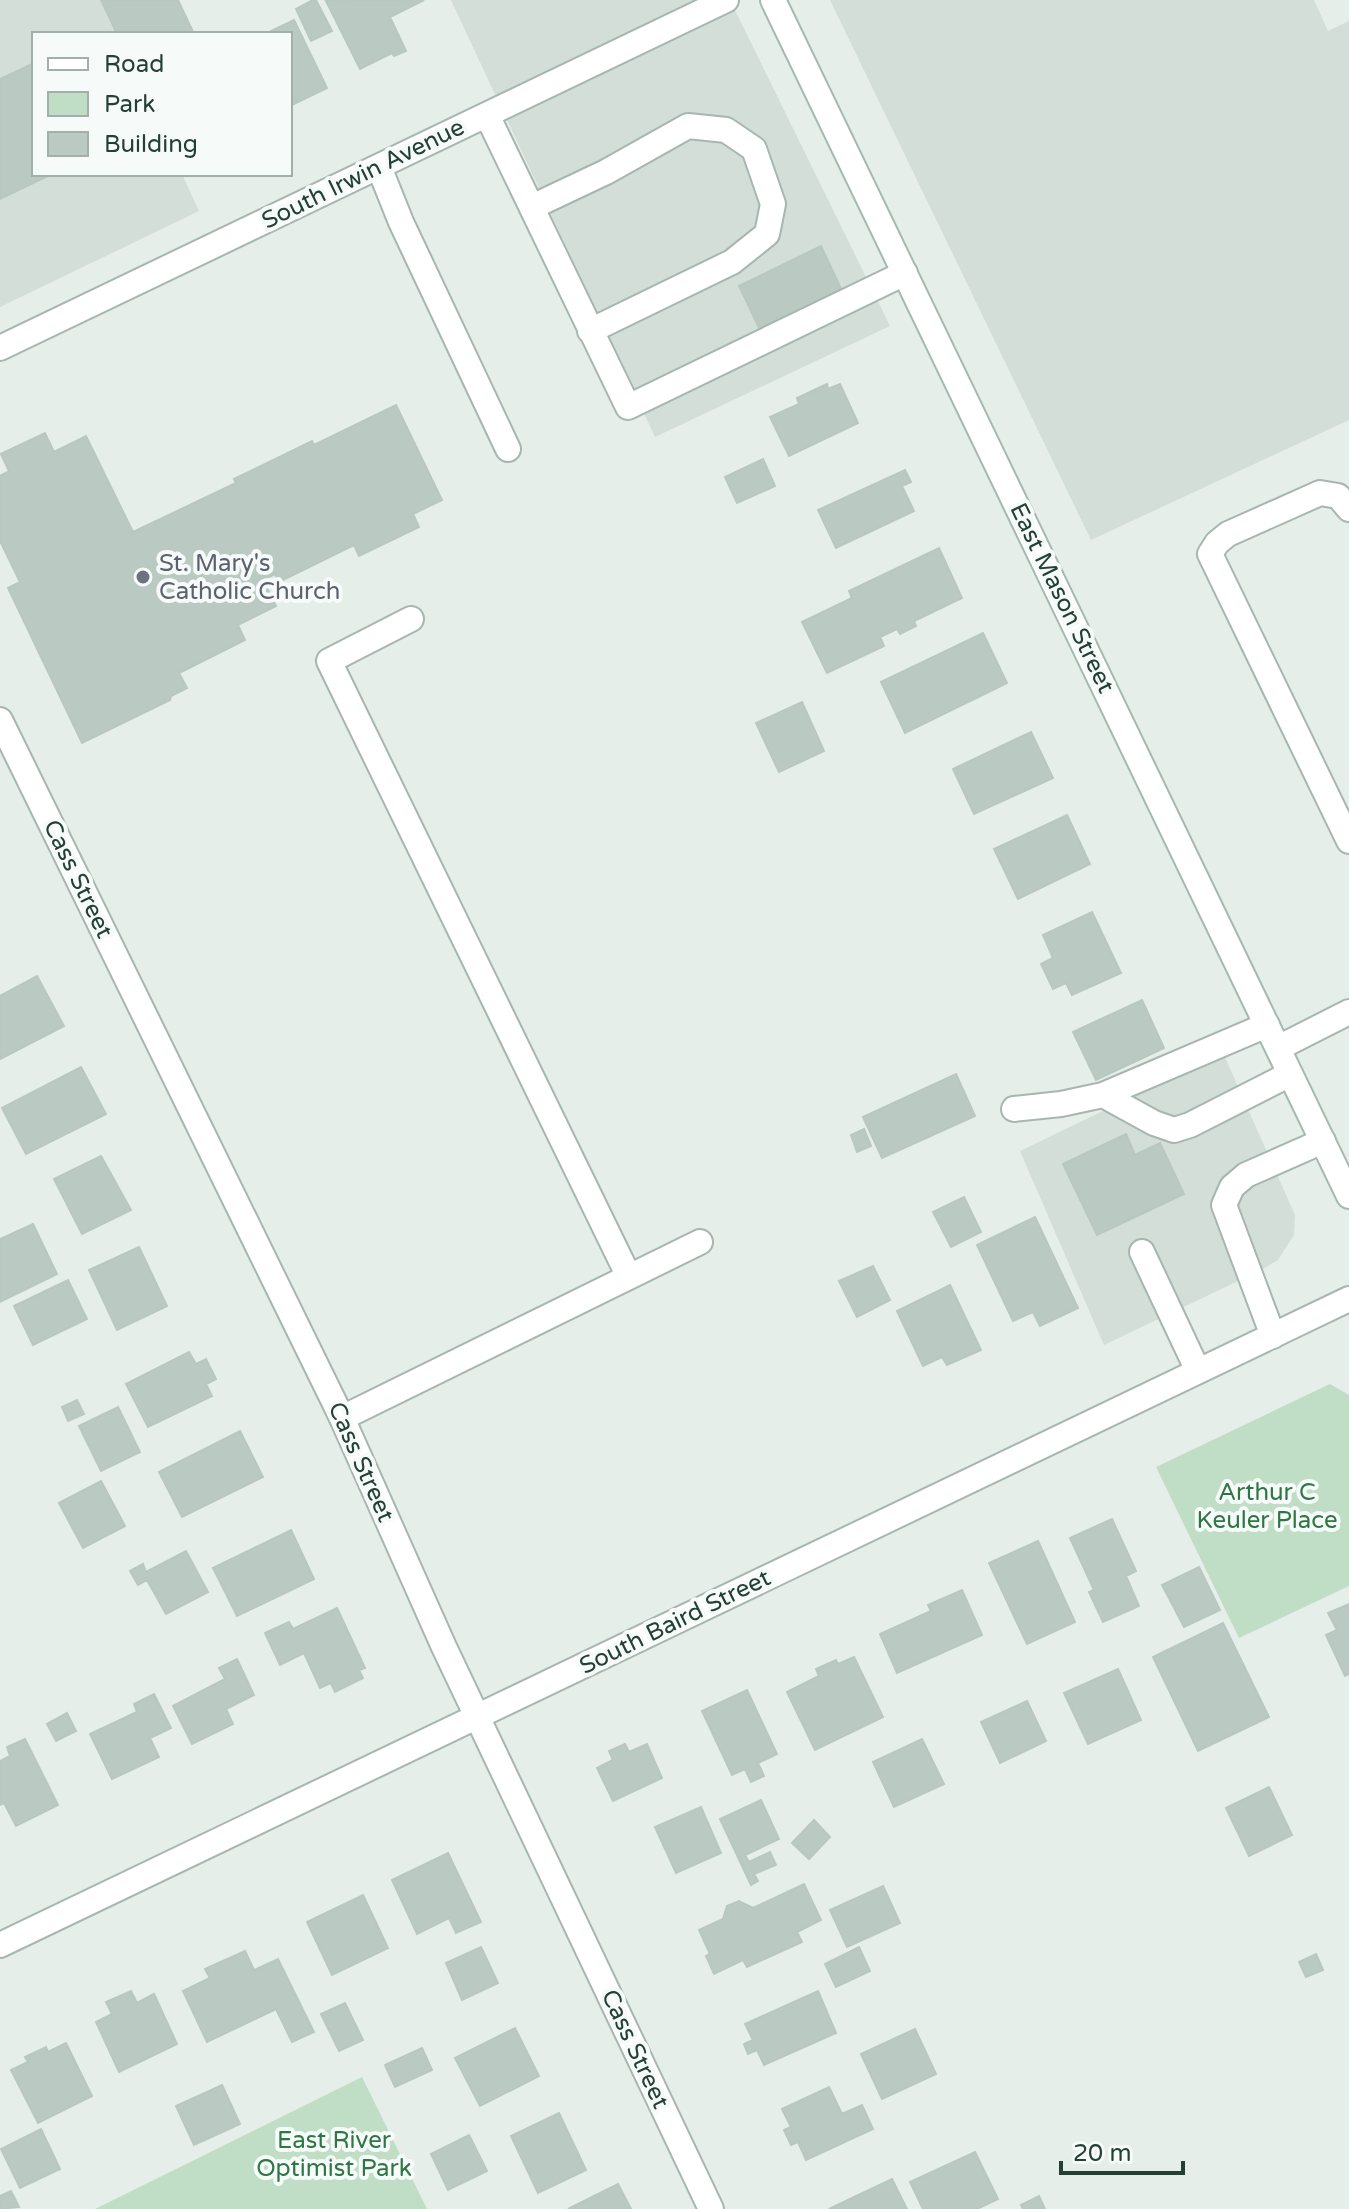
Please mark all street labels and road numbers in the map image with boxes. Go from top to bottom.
street label: South Irwin Avenue [257,112,469,236]
street label: East Mason Street [1003,498,1121,698]
street label: Cass Street [37,815,119,943]
street label: Cass Street [322,1398,400,1526]
street label: South Baird Street [575,1563,775,1681]
street label: Cass Street [595,1985,675,2113]

